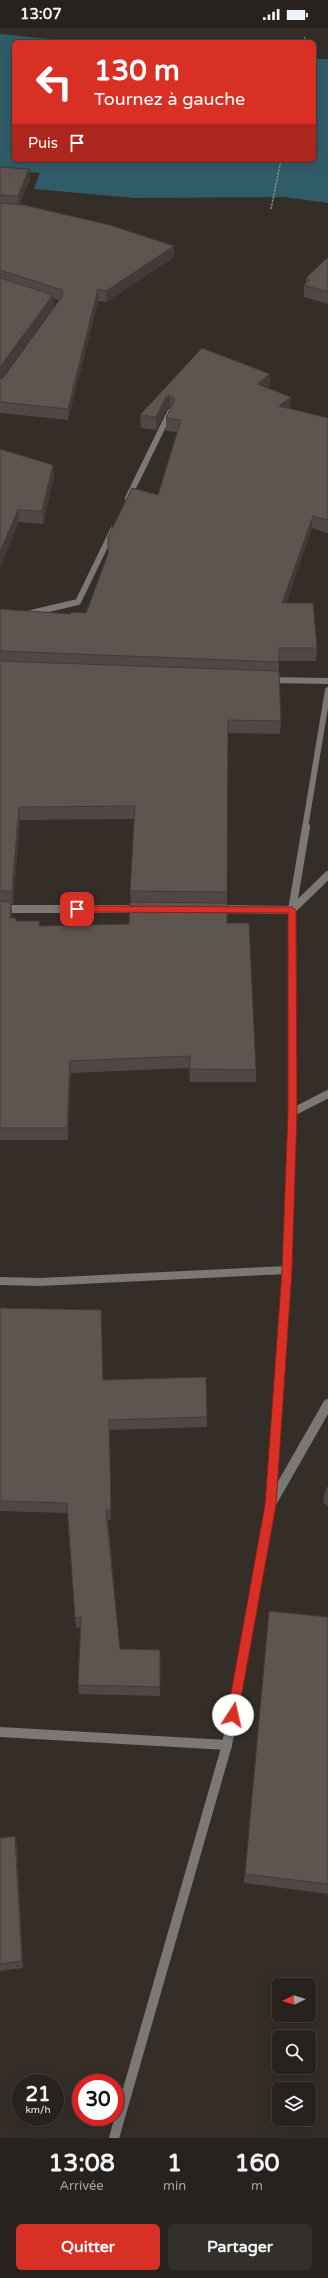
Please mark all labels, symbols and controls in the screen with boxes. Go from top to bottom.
text: 13:07 [20,5,62,23]
text: 130 m [94,54,180,88]
icon: left [28,56,80,108]
text: Tournez à gauche [94,88,245,110]
icon: arrive [66,132,88,154]
text: Puis [28,134,58,152]
pin [60,892,94,926]
icon: arrive [66,898,88,920]
position arrow [212,1694,254,1736]
north arrow [272,1978,316,2022]
map controls [272,1978,316,2126]
button: search [272,2030,316,2074]
speed limit sign: 30 [72,2074,124,2126]
button: layers [272,2082,316,2126]
text: 21 [25,2083,51,2107]
text: km/h [25,2104,51,2116]
text: 13:08 [48,2149,115,2178]
text: 1 [167,2149,182,2178]
text: 160 [234,2149,280,2178]
text: Arrivée [59,2178,104,2194]
text: min [163,2178,186,2194]
text: m [251,2178,263,2194]
button: Quitter [16,2224,160,2270]
button: Partager [168,2224,312,2270]

